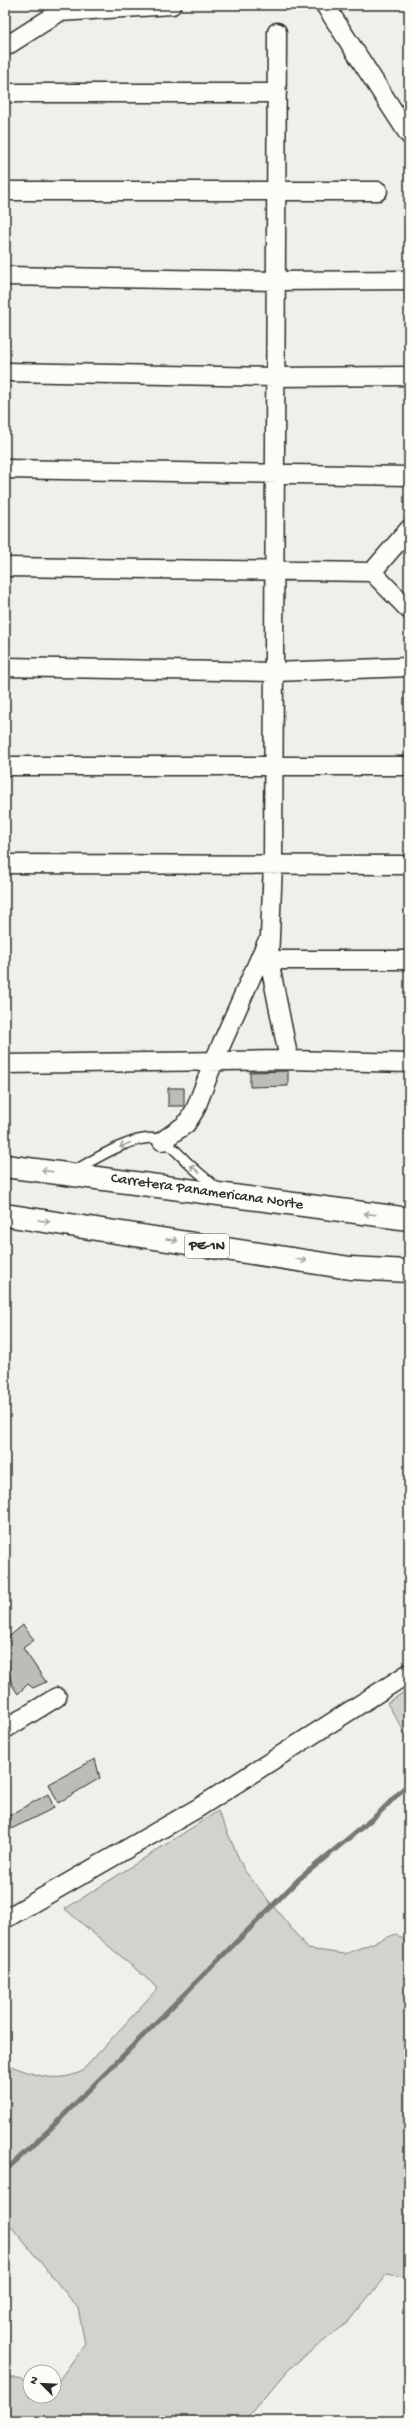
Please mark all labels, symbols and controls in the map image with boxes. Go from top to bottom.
one-way arrow [119,1142,131,1149]
one-way arrow [190,1165,201,1174]
one-way arrow [41,1167,54,1175]
street label: Carretera Panamericana Norte [110,1170,305,1214]
one-way arrow [364,1210,377,1218]
one-way arrow [37,1217,50,1225]
road number: PE-1N [185,1234,229,1258]
one-way arrow [165,1236,178,1244]
one-way arrow [294,1256,307,1264]
north arrow [22,2364,62,2404]
text: N [28,2375,42,2386]

